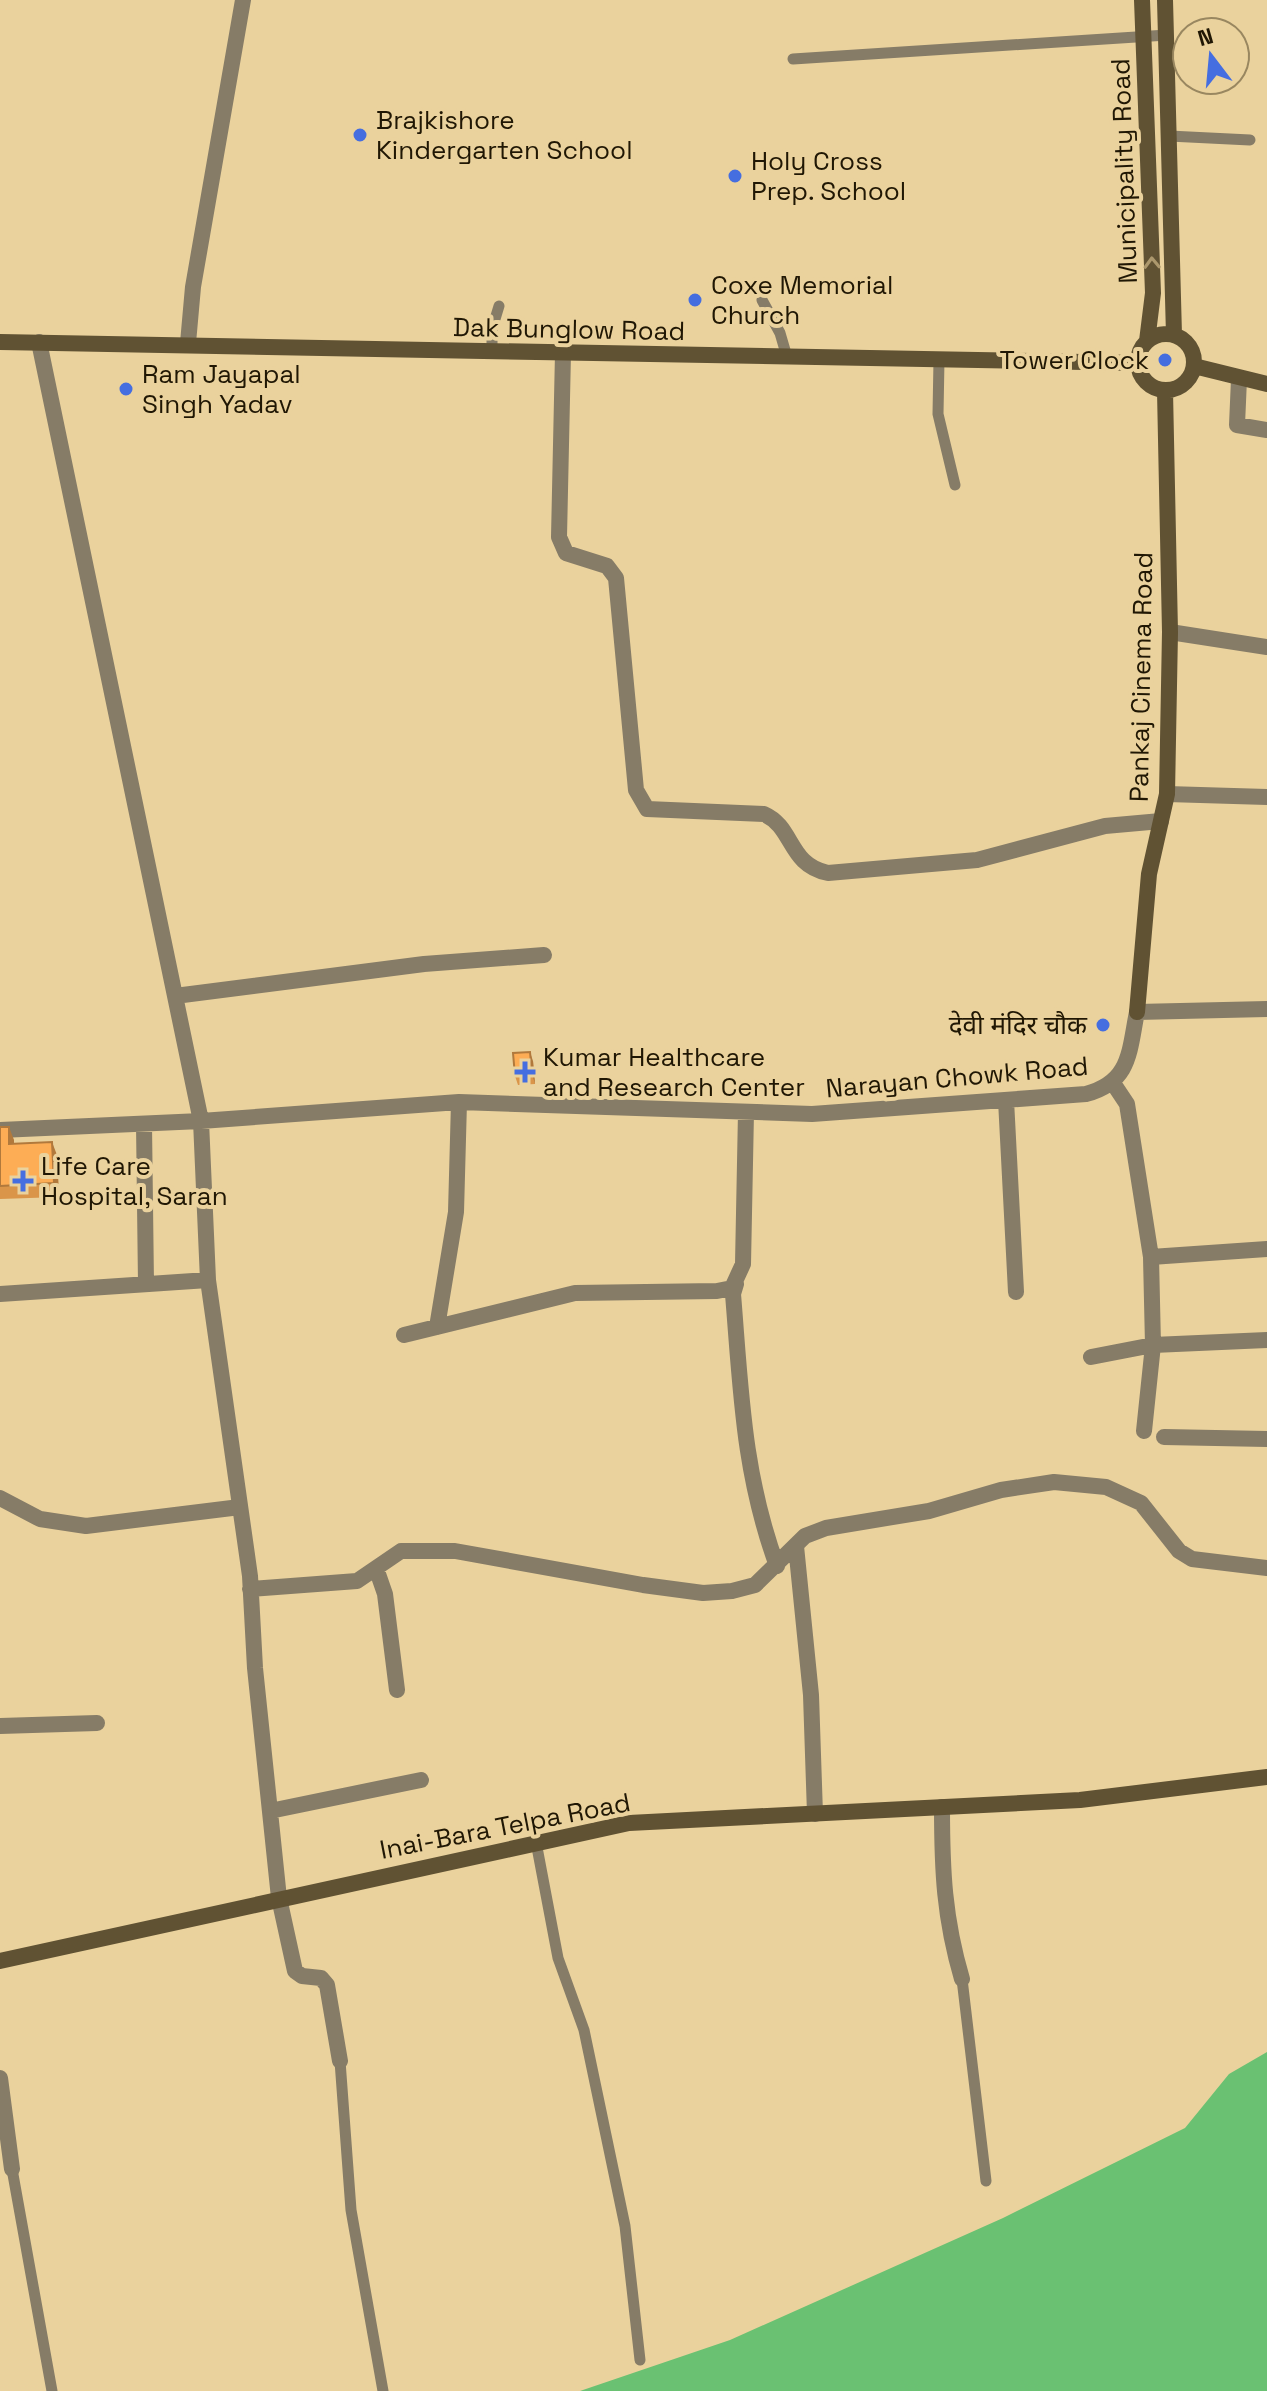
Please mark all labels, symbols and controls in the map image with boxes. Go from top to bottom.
north arrow [1171,16,1251,96]
text: N [1195,21,1216,52]
street label: Municipality Road [1103,58,1145,284]
place label: Brajkishore Kindergarten School [376,103,633,167]
marker: Brajkishore Kindergarten School [351,126,369,144]
place label: Holy Cross Prep. School [751,144,906,208]
marker: Holy Cross Prep. School [726,167,744,185]
one-way arrow [1143,256,1160,269]
place label: Coxe Memorial Church [711,268,893,332]
marker: Coxe Memorial Church [686,291,704,309]
street label: Dak Bunglow Road [453,310,685,348]
place label: Tower Clock [999,343,1149,377]
marker: Tower Clock [1156,351,1174,369]
place label: Ram Jayapal Singh Yadav [142,357,301,421]
marker: Ram Jayapal Singh Yadav [117,380,135,398]
street label: Pankaj Cinema Road [1122,552,1160,802]
place label: देवी मंदिर चौक [949,1008,1088,1042]
marker: देवी मंदिर चौक [1094,1016,1112,1034]
place label: Kumar Healthcare and Research Center [543,1040,805,1104]
street label: Narayan Chowk Road [824,1049,1090,1105]
marker: Kumar Healthcare and Research Center [514,1061,536,1083]
place label: Life Care Hospital, Saran [41,1149,228,1213]
marker: Life Care Hospital, Saran [12,1170,34,1192]
street label: Inai-Bara Telpa Road [377,1785,633,1867]

